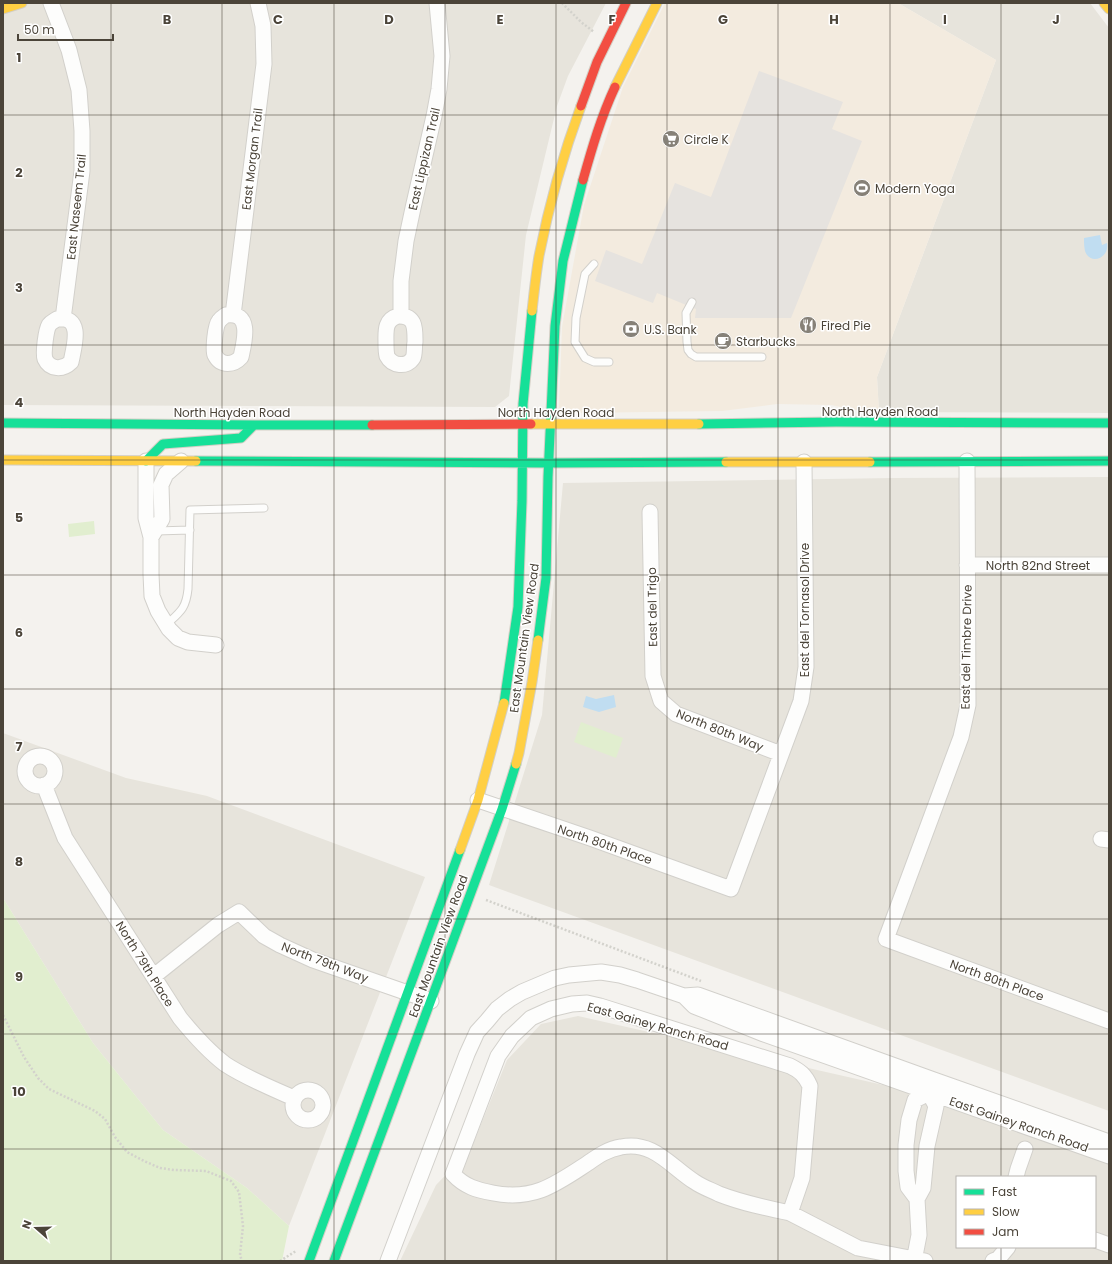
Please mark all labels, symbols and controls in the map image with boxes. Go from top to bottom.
text: B [163,10,172,29]
text: C [273,10,283,29]
text: D [384,10,394,29]
text: E [496,10,504,29]
text: F [608,10,616,29]
text: G [718,10,728,29]
text: H [829,10,839,29]
text: I [943,10,947,29]
text: J [1052,10,1060,29]
scale bar [18,16,113,42]
text: 50 m [24,21,55,38]
text: 1 [17,48,21,67]
street label: East Lippizan Trail [404,106,444,212]
street label: East Morgan Trail [237,107,267,211]
supermarket icon: Circle K [661,129,681,149]
place label: Circle K [684,131,729,148]
street label: East Naseem Trail [62,153,90,261]
text: 2 [15,163,23,182]
sports icon: Modern Yoga [852,178,872,198]
place label: Modern Yoga [875,180,955,197]
text: 3 [15,278,23,297]
restaurant icon: Fired Pie [798,315,818,335]
place label: Fired Pie [821,317,871,334]
bank icon: U.S. Bank [621,319,641,339]
place label: U.S. Bank [644,321,698,338]
cafe icon: Starbucks [713,331,733,351]
place label: Starbucks [736,333,796,350]
text: 4 [15,393,24,412]
street label: North Hayden Road [822,403,938,420]
street label: North Hayden Road [174,404,290,421]
street label: North Hayden Road [498,404,614,421]
text: 5 [15,508,23,527]
street label: East del Tornasol Drive [796,543,813,677]
street label: North 82nd Street [986,557,1090,574]
street label: East Mountain View Road [505,562,543,714]
street label: East del Trigo [643,567,661,647]
street label: East del Timbre Drive [956,584,976,710]
text: 6 [15,623,23,642]
street label: North 80th Way [674,705,766,755]
text: 7 [16,737,23,756]
street label: North 80th Place [555,820,655,868]
text: 8 [15,852,23,871]
street label: East Mountain View Road [404,872,472,1020]
street label: North 79th Place [112,918,178,1010]
street label: North 79th Way [279,938,371,986]
street label: North 80th Place [948,955,1046,1005]
text: 9 [15,967,23,986]
street label: East Gainey Ranch Road [585,998,731,1054]
text: 10 [12,1082,26,1101]
street label: East Gainey Ranch Road [947,1092,1091,1156]
legend [956,1176,1096,1248]
text: Fast [992,1183,1017,1200]
text: Slow [992,1203,1020,1220]
north arrow [16,1208,56,1248]
text: N [18,1218,36,1231]
text: Jam [992,1223,1019,1240]

